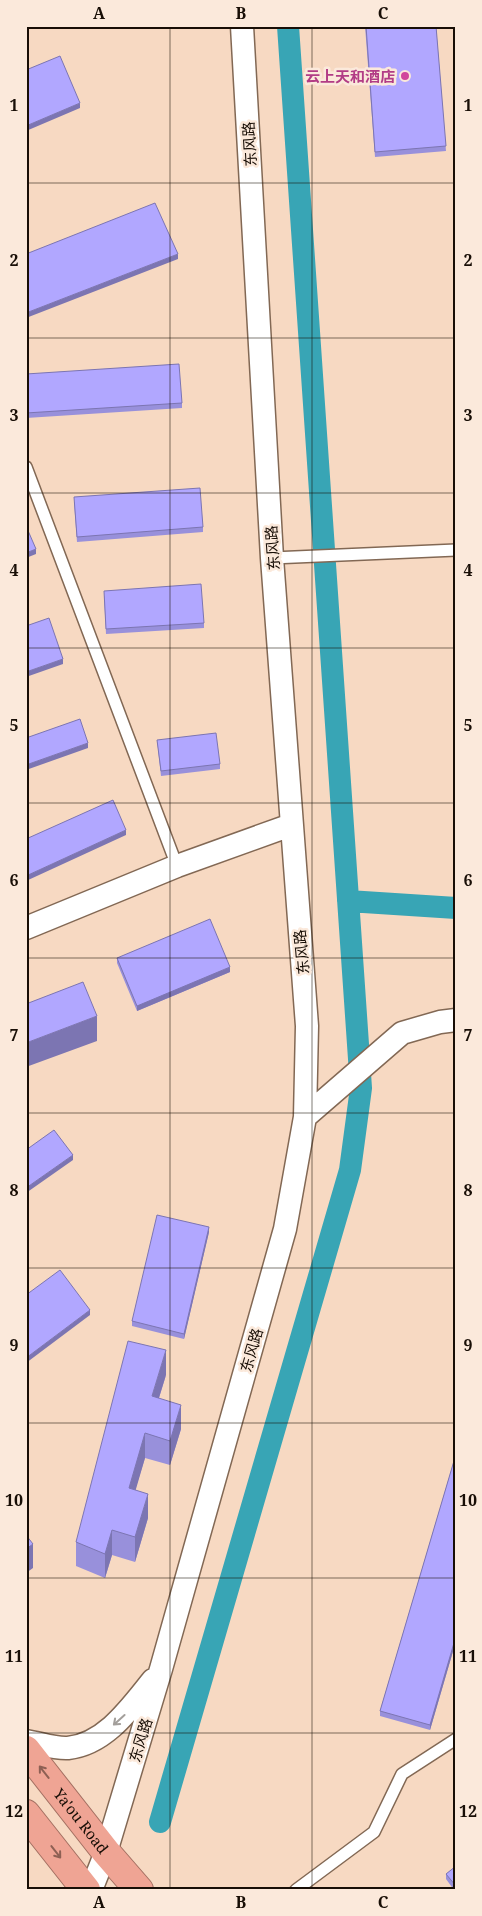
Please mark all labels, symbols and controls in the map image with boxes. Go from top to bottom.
text: A [93,2,106,24]
text: B [236,2,247,24]
text: C [378,2,389,24]
place label: 云上天和酒店 [305,66,395,86]
marker: 云上天和酒店 [399,70,411,82]
text: 1 [9,94,19,116]
text: 1 [463,94,473,116]
street label: 东风路 [238,121,260,167]
text: 2 [9,249,19,271]
text: 2 [463,249,473,271]
text: 3 [9,404,19,426]
text: 3 [463,404,473,426]
street label: 东风路 [260,525,284,571]
text: 4 [9,559,19,581]
text: 4 [463,559,473,581]
text: 5 [9,714,19,736]
text: 5 [463,714,473,736]
text: 6 [9,869,19,891]
text: 6 [463,869,473,891]
street label: 东风路 [289,929,313,975]
text: 7 [9,1024,19,1046]
text: 7 [463,1024,473,1046]
text: 8 [9,1179,19,1201]
text: 8 [463,1179,473,1201]
street label: 东风路 [235,1326,267,1374]
text: 9 [9,1334,19,1356]
text: 9 [463,1334,473,1356]
text: 10 [5,1489,23,1511]
text: 10 [459,1489,477,1511]
text: 11 [5,1645,23,1667]
text: 11 [459,1645,477,1667]
one-way arrow [112,1714,125,1726]
street label: 东风路 [124,1716,156,1764]
one-way arrow [38,1766,49,1779]
street label: Ya'ou Road [49,1783,113,1858]
text: 12 [5,1800,23,1822]
text: 12 [459,1800,477,1822]
one-way arrow [51,1845,61,1859]
text: A [93,1891,106,1913]
text: B [236,1891,247,1913]
text: C [378,1891,389,1913]

